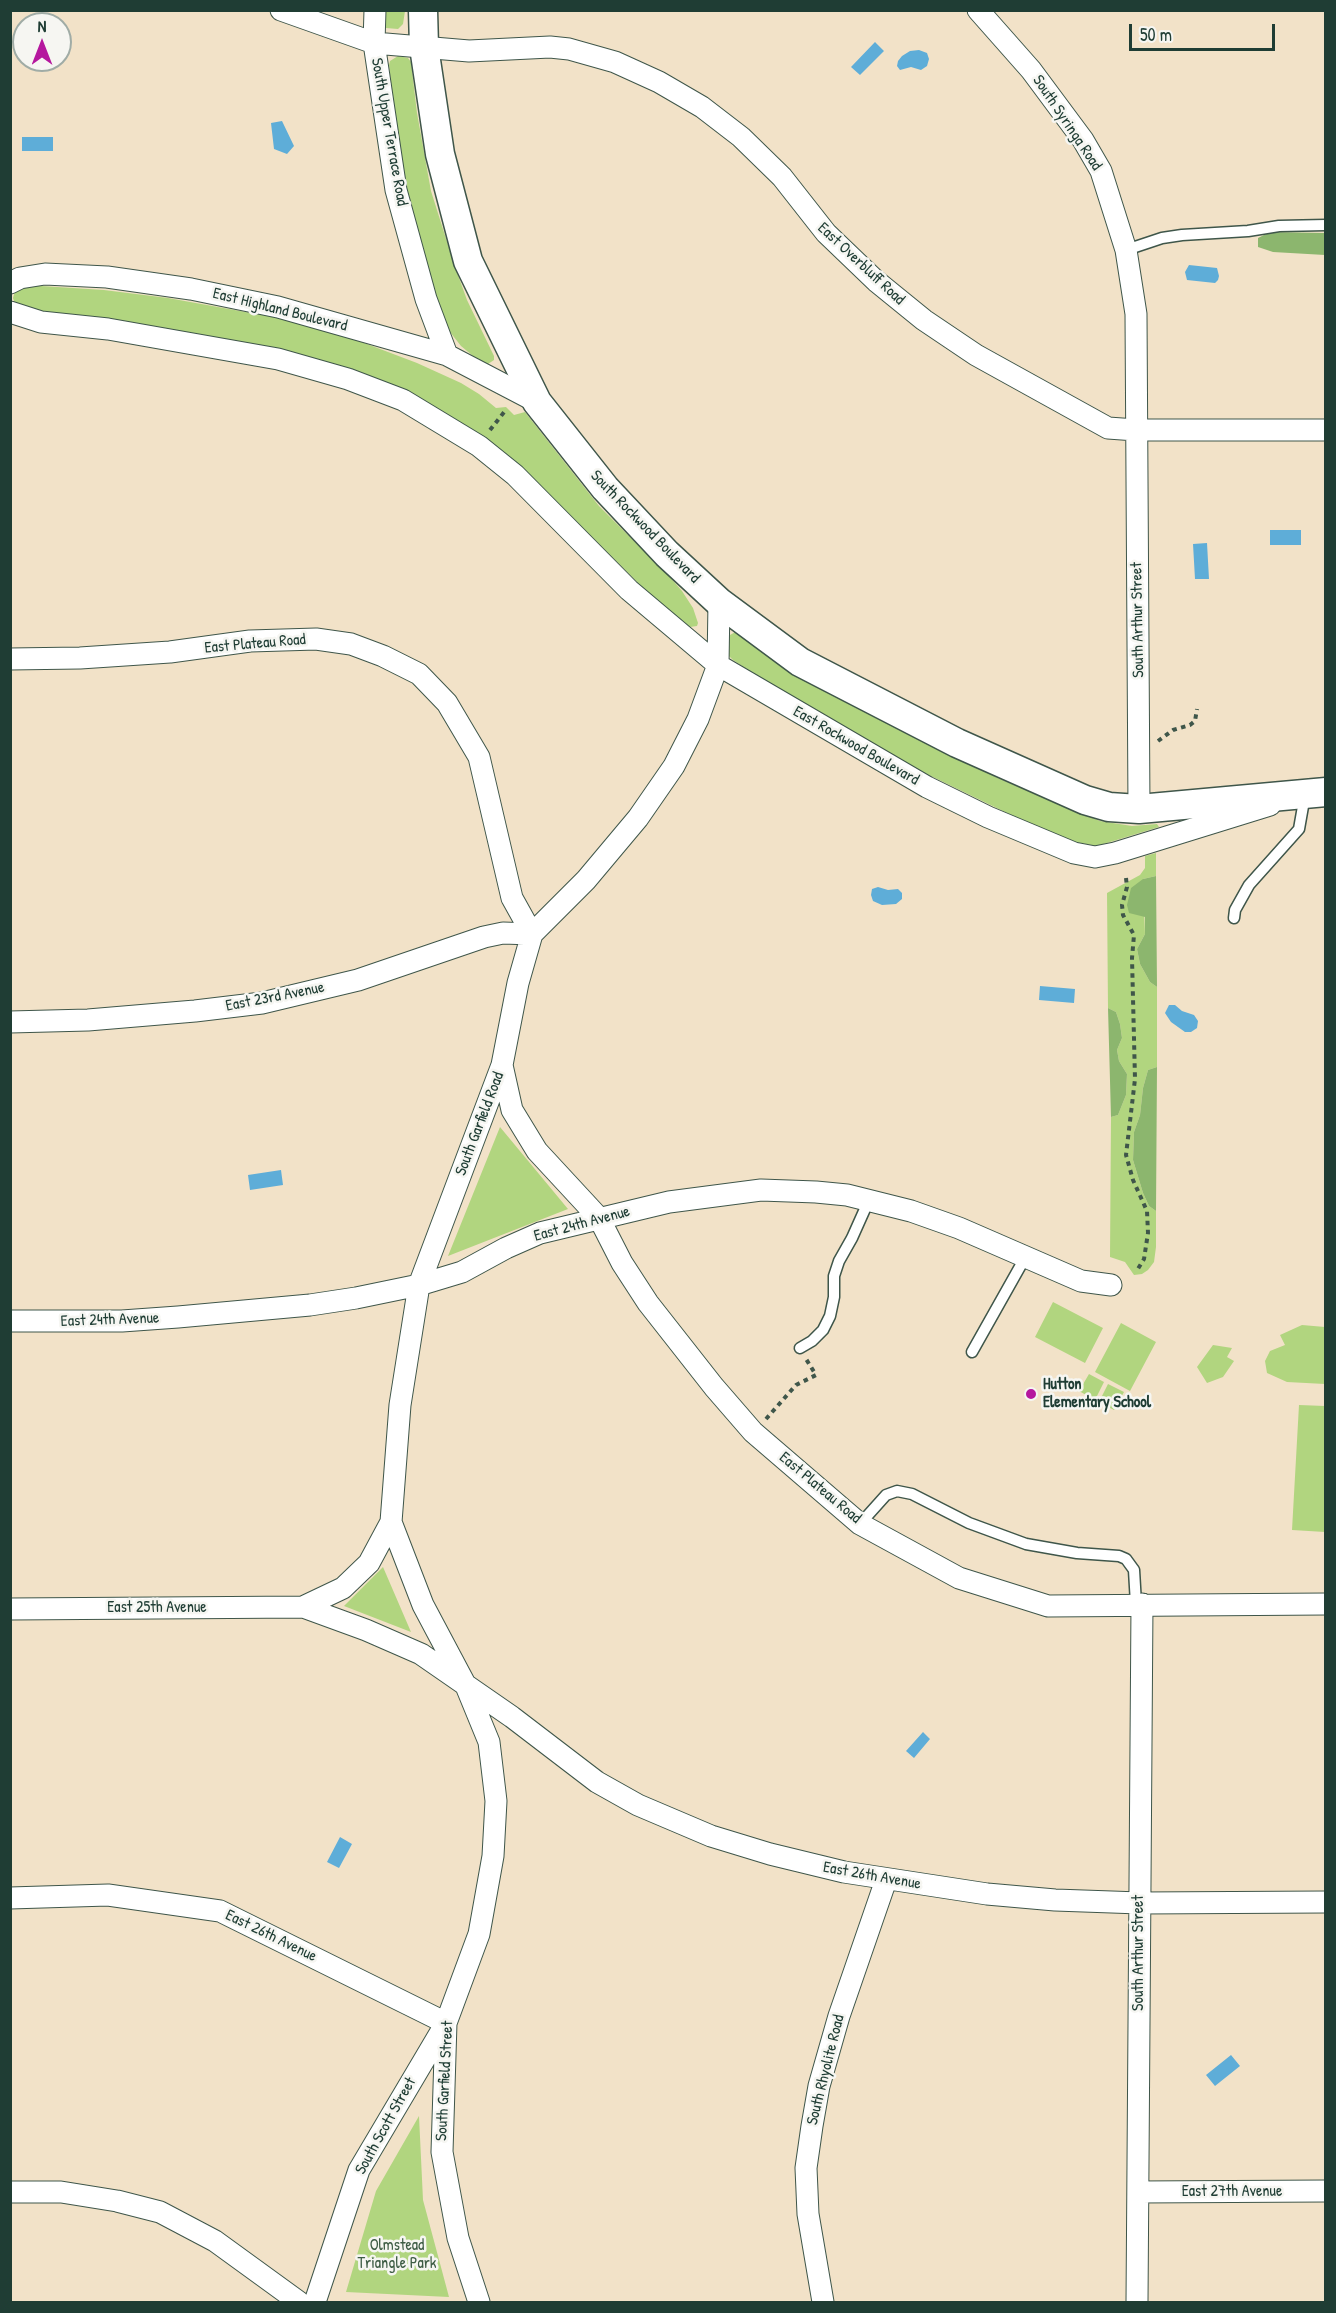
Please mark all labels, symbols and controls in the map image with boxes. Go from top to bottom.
north arrow [12,12,72,72]
scale bar [1132,12,1278,50]
text: N [38,15,46,37]
text: 50 m [1140,22,1172,47]
street label: South Upper Terrace Road [367,57,411,207]
street label: South Syringa Road [1028,72,1106,174]
street label: East Overbluff Road [813,219,909,309]
street label: East Highland Boulevard [211,284,349,336]
street label: South Rockwood Boulevard [586,467,704,587]
street label: South Arthur Street [1127,562,1149,678]
street label: East Plateau Road [204,630,306,658]
street label: East Rockwood Boulevard [790,702,922,790]
street label: East 23rd Avenue [224,978,326,1016]
street label: South Garfield Road [451,1070,509,1178]
street label: East 24th Avenue [532,1202,632,1246]
street label: East 24th Avenue [60,1309,160,1331]
place label: Hutton Elementary School [1043,1375,1151,1413]
marker: Hutton Elementary School [1024,1387,1038,1401]
street label: East Plateau Road [775,1448,865,1528]
street label: East 25th Avenue [107,1598,207,1618]
street label: East 26th Avenue [822,1858,922,1894]
street label: South Arthur Street [1129,1895,1149,2011]
street label: East 26th Avenue [222,1906,320,1966]
street label: South Rhyolite Road [803,2013,849,2127]
street label: South Garfield Street [432,2020,458,2142]
street label: South Scott Street [351,2074,421,2178]
street label: East 27th Avenue [1182,2182,1282,2202]
park label: Olmstead Triangle Park [358,2236,436,2274]

